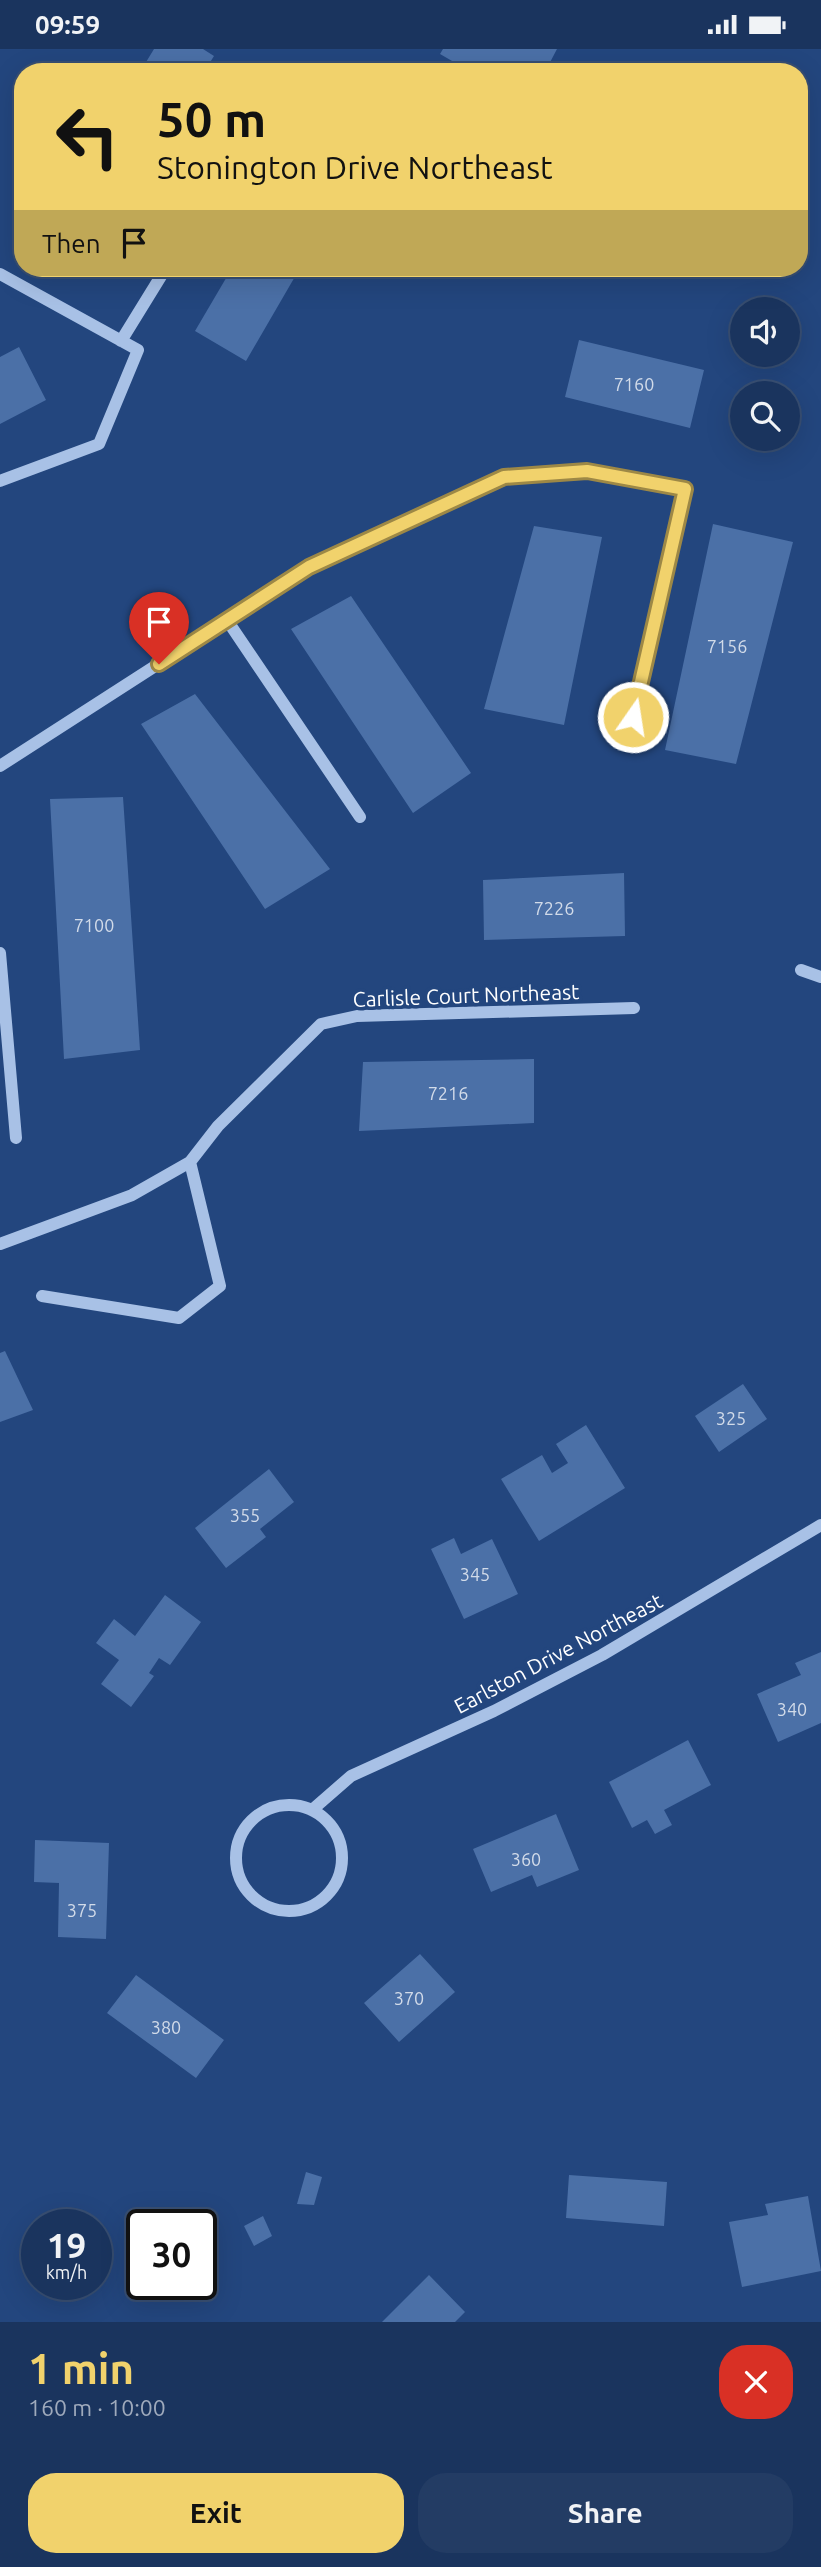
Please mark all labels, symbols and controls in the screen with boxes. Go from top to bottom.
text: 09:59 [35,10,100,39]
icon: left [42,91,133,182]
text: 50 m [157,91,266,146]
text: Stonington Drive Northeast [157,149,553,185]
icon: arrive [115,224,153,262]
text: Then [42,229,101,258]
map controls [730,297,800,451]
button: sound [730,297,800,367]
house number: 7160 [614,374,654,394]
button: search [730,381,800,451]
pin [129,592,189,664]
icon: arrive [140,603,178,641]
house number: 7156 [707,636,747,656]
position arrow [596,680,670,754]
house number: 7226 [534,898,574,918]
house number: 7100 [74,915,114,935]
street label: Carlisle Court Northeast [352,979,580,1011]
house number: 7216 [428,1083,468,1103]
house number: 325 [716,1408,746,1428]
house number: 355 [230,1505,260,1525]
house number: 345 [460,1564,490,1584]
street label: Earlston Drive Northeast [450,1588,666,1718]
house number: 340 [777,1699,807,1719]
house number: 360 [511,1849,541,1869]
house number: 375 [67,1900,97,1920]
house number: 370 [394,1988,424,2008]
house number: 380 [151,2017,181,2037]
speed limit sign: 30 [126,2209,217,2300]
text: 19 [47,2225,86,2265]
text: km/h [46,2262,87,2282]
text: 1 min [28,2345,134,2392]
button: close [719,2345,793,2419]
text: 160 m · 10:00 [28,2395,166,2420]
button: Exit [28,2473,404,2553]
button: Share [418,2473,793,2553]

